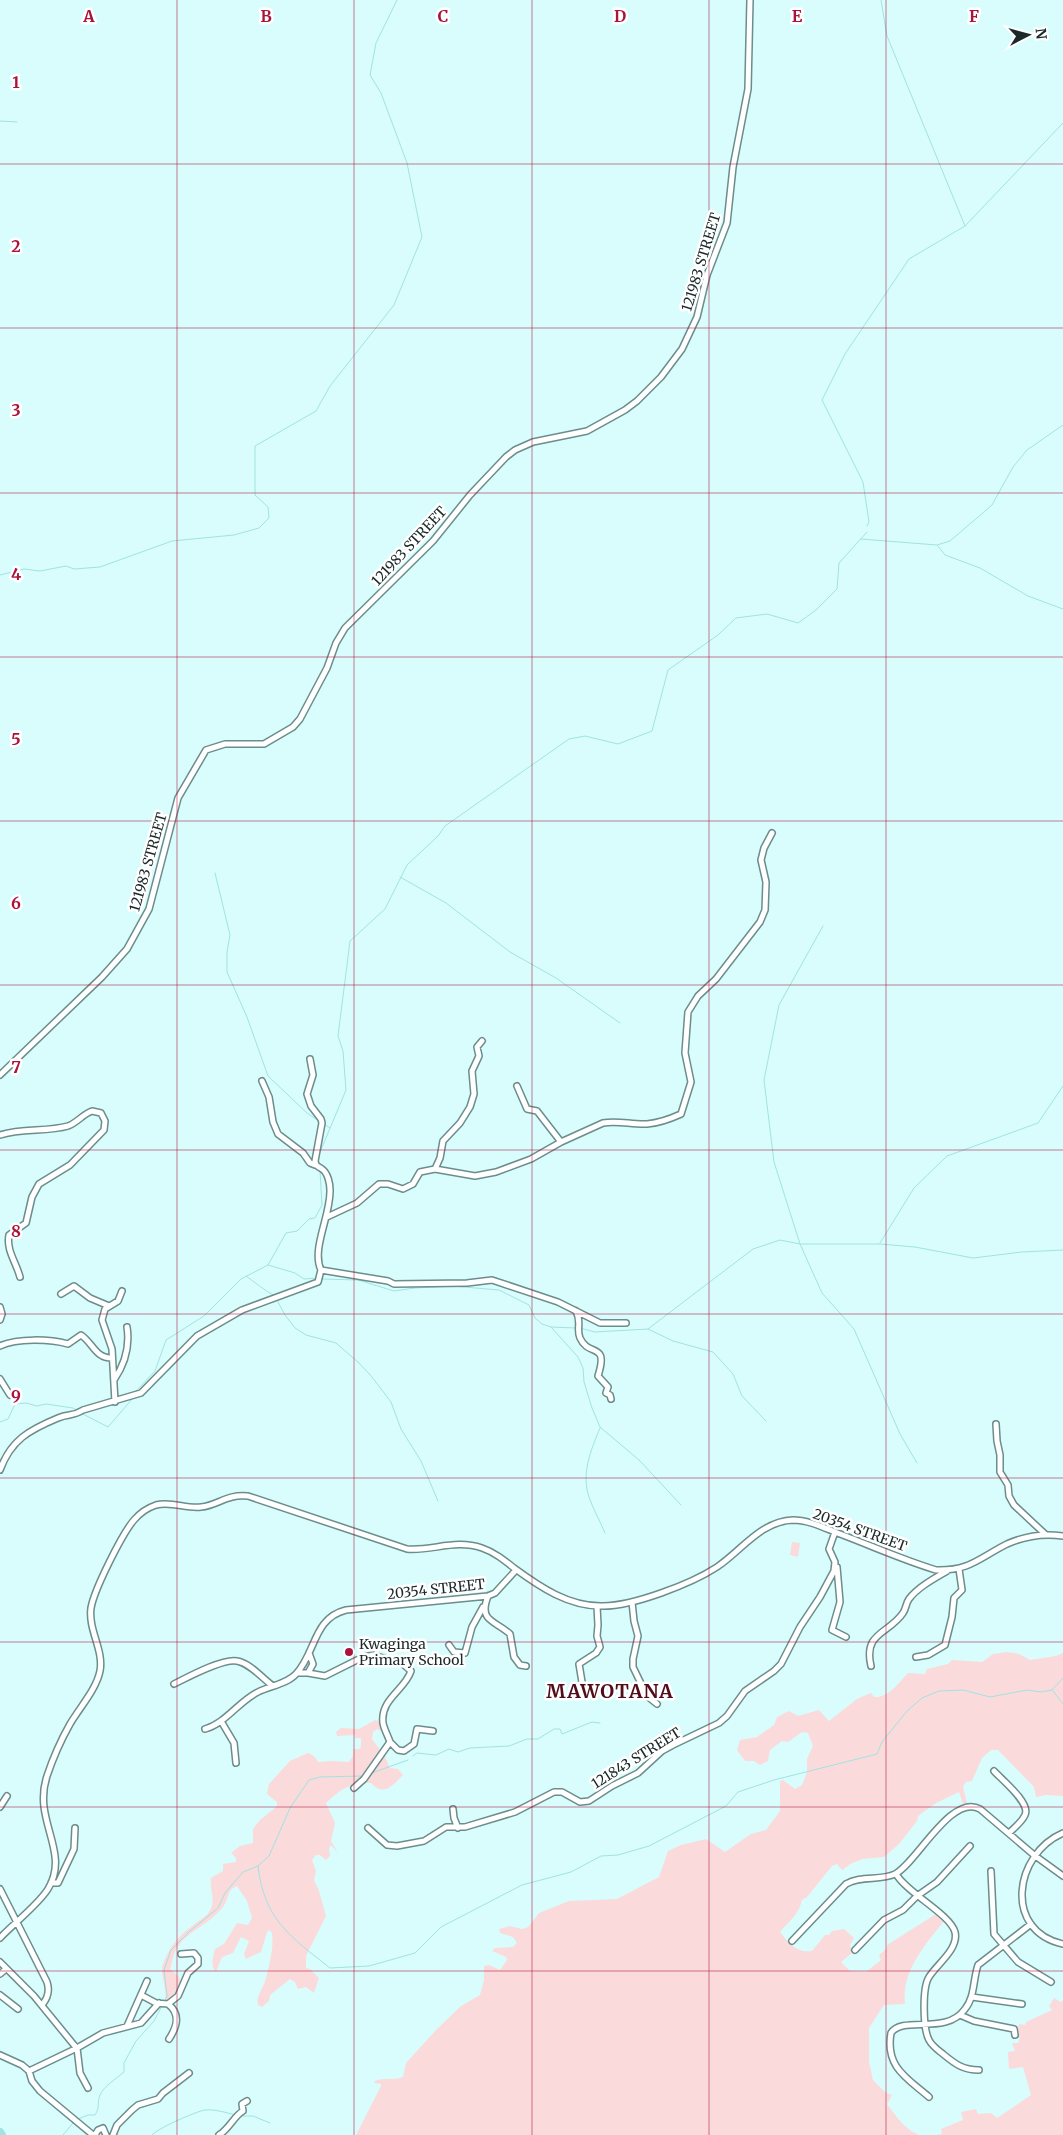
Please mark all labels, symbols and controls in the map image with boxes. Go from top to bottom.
text: A [82,6,95,26]
text: B [260,6,272,26]
text: C [438,6,448,26]
text: D [614,6,626,26]
text: E [792,6,803,26]
text: F [969,6,979,26]
north arrow [1003,10,1053,60]
text: N [1031,27,1050,40]
text: 1 [12,72,20,92]
street label: 121983 STREET [677,210,725,313]
text: 2 [11,236,21,256]
text: 3 [11,400,21,420]
street label: 121983 STREET [368,502,451,589]
text: 4 [11,564,21,584]
text: 5 [11,729,21,749]
street label: 121983 STREET [125,810,171,914]
text: 6 [11,893,21,913]
text: 7 [11,1057,21,1077]
text: 8 [11,1221,21,1241]
text: 9 [11,1386,21,1406]
street label: 20354 STREET [811,1505,910,1555]
street label: 20354 STREET [386,1575,486,1603]
place label: Kwaginga Primary School [359,1635,464,1669]
marker: Kwaginga Primary School [343,1646,355,1658]
district label: MAWOTANA [546,1679,674,1703]
street label: 121843 STREET [588,1723,684,1793]

